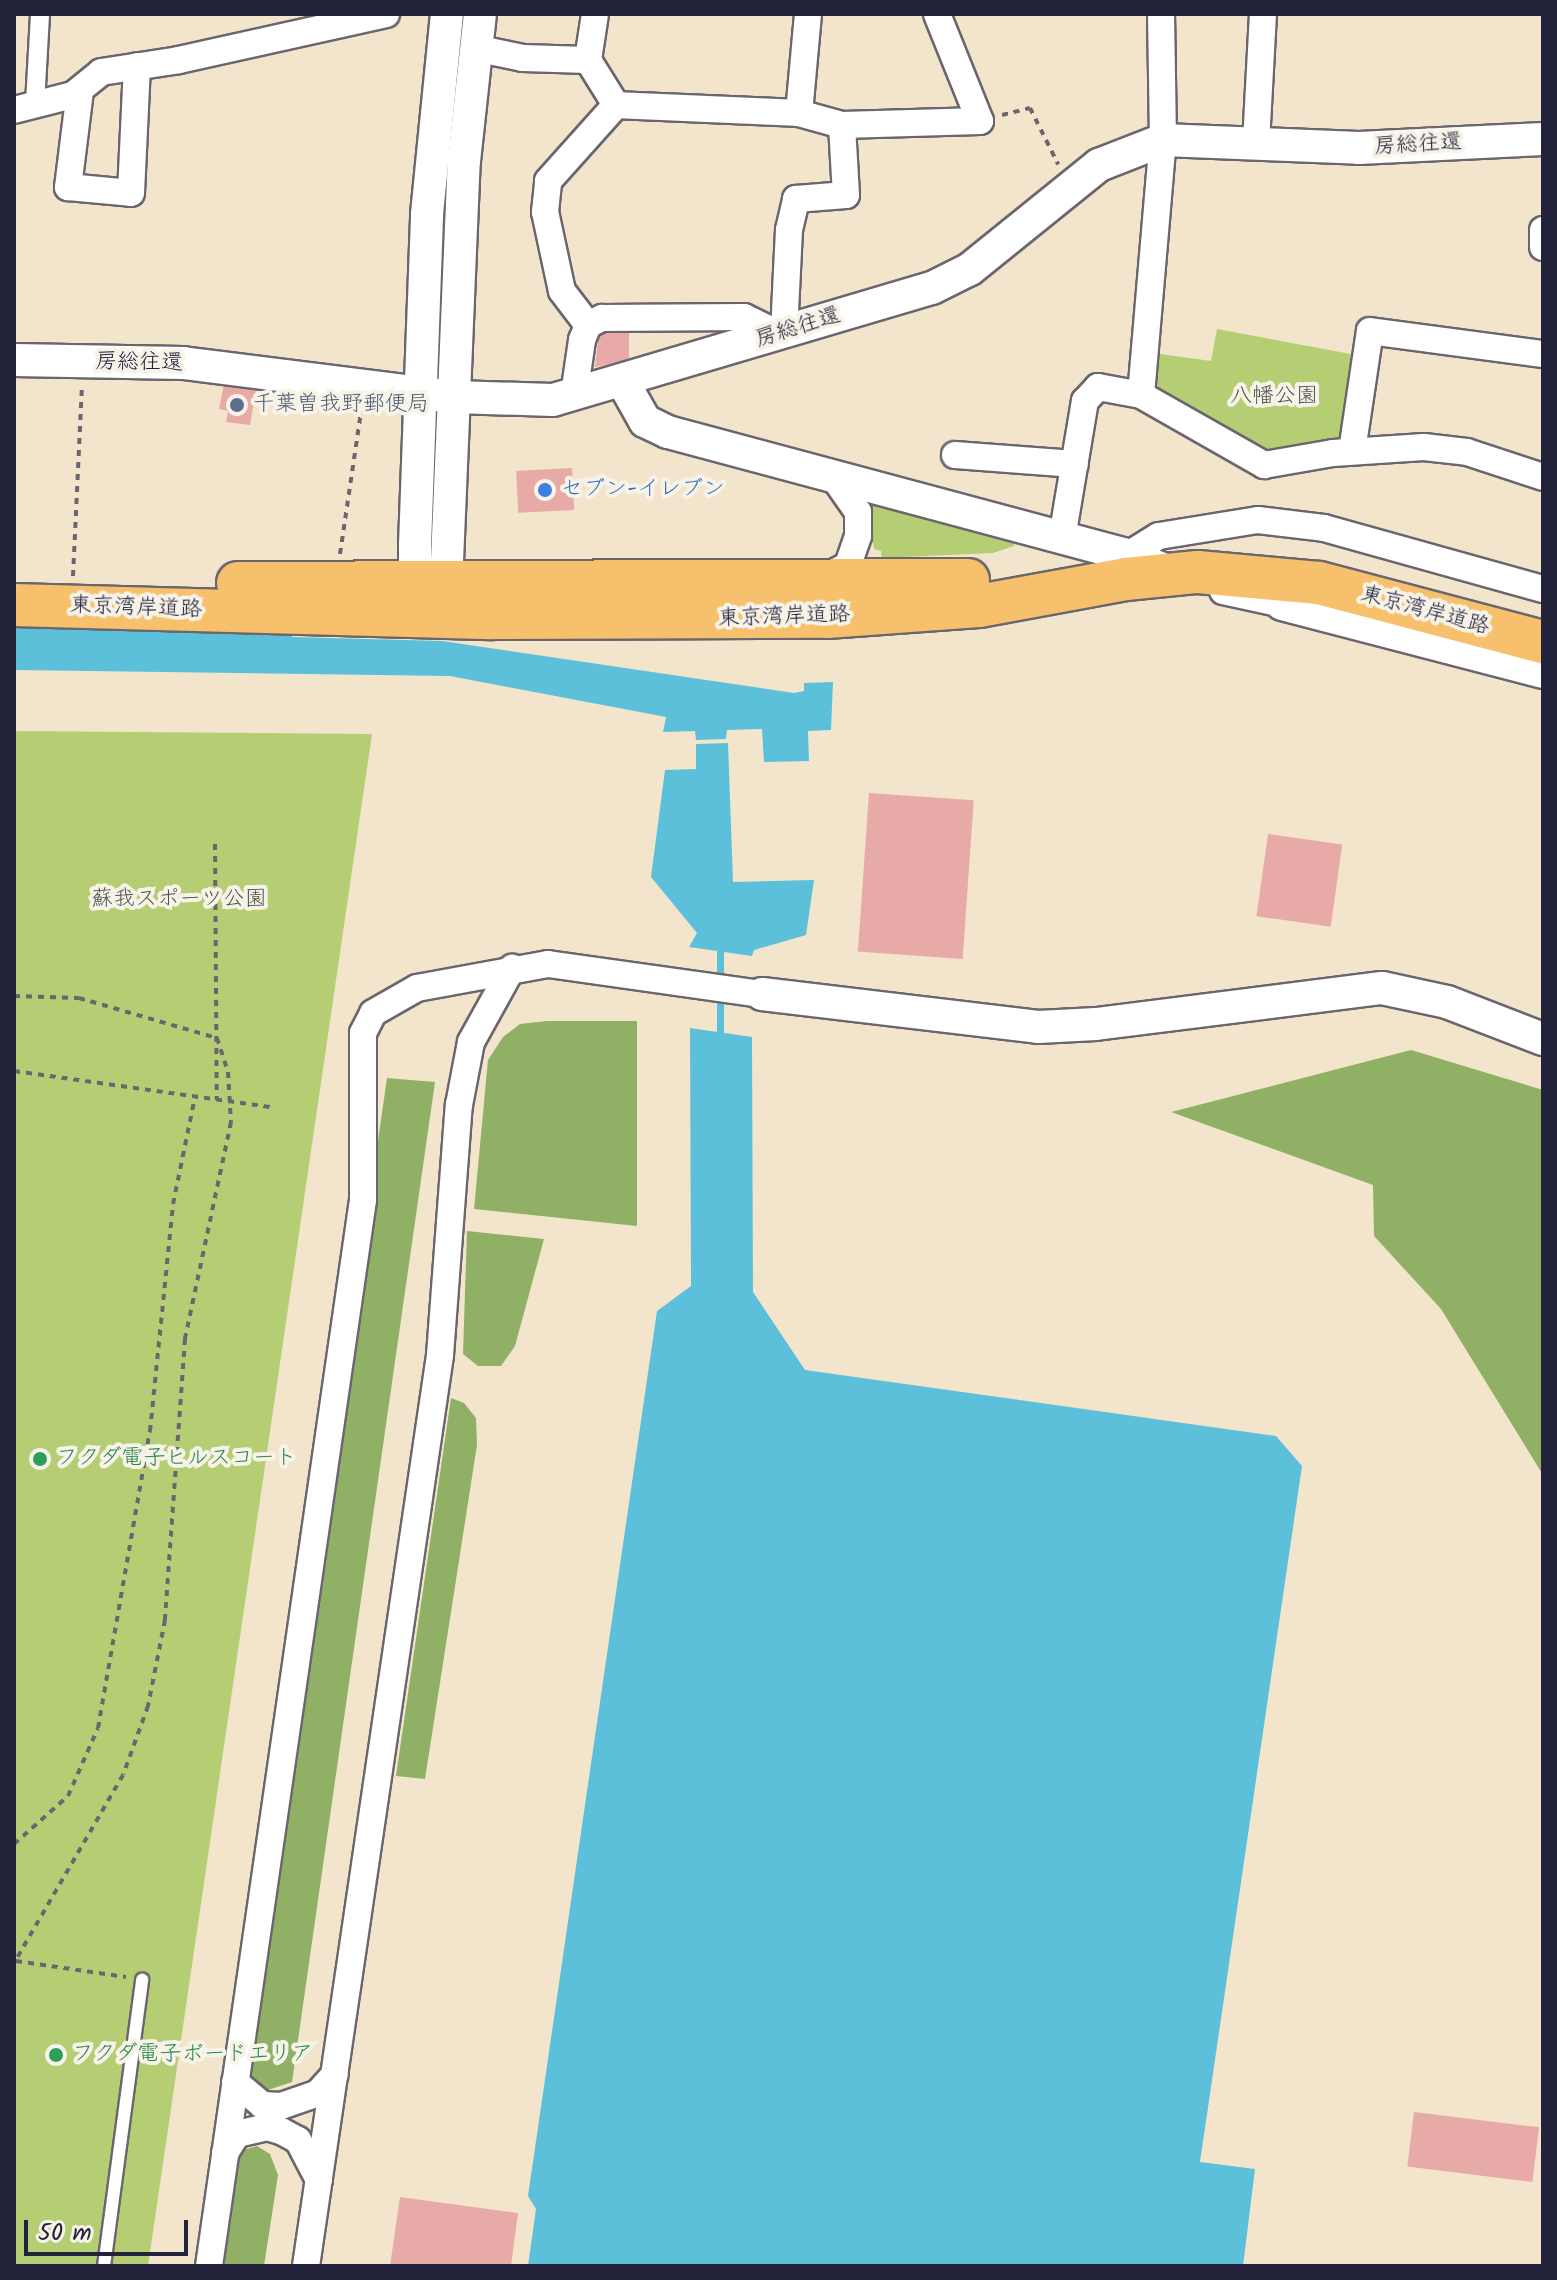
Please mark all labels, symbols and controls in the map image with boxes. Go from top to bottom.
street label: 房総往還 [1373,130,1463,160]
street label: 房総往還 [752,303,844,353]
street label: 房総往還 [95,349,183,377]
park label: 八幡公園 [1230,384,1318,410]
place label: 千葉曽我野郵便局 [253,392,429,418]
marker: 千葉曽我野郵便局 [228,396,246,414]
place label: セブン-イレブン [561,477,725,503]
marker: セブン-イレブン [536,481,554,499]
street label: 東京湾岸道路 [1358,581,1492,641]
street label: 東京湾岸道路 [70,593,202,623]
street label: 東京湾岸道路 [718,602,850,632]
park label: 蘇我スポーツ公園 [91,887,267,913]
place label: フクダ電子ヒルスコート [56,1446,298,1472]
marker: フクダ電子ヒルスコート [31,1450,49,1468]
place label: フクダ電子ボードエリア [72,2042,314,2068]
marker: フクダ電子ボードエリア [47,2046,65,2064]
scale bar [28,2204,192,2254]
text: 50 m [38,2214,92,2253]

